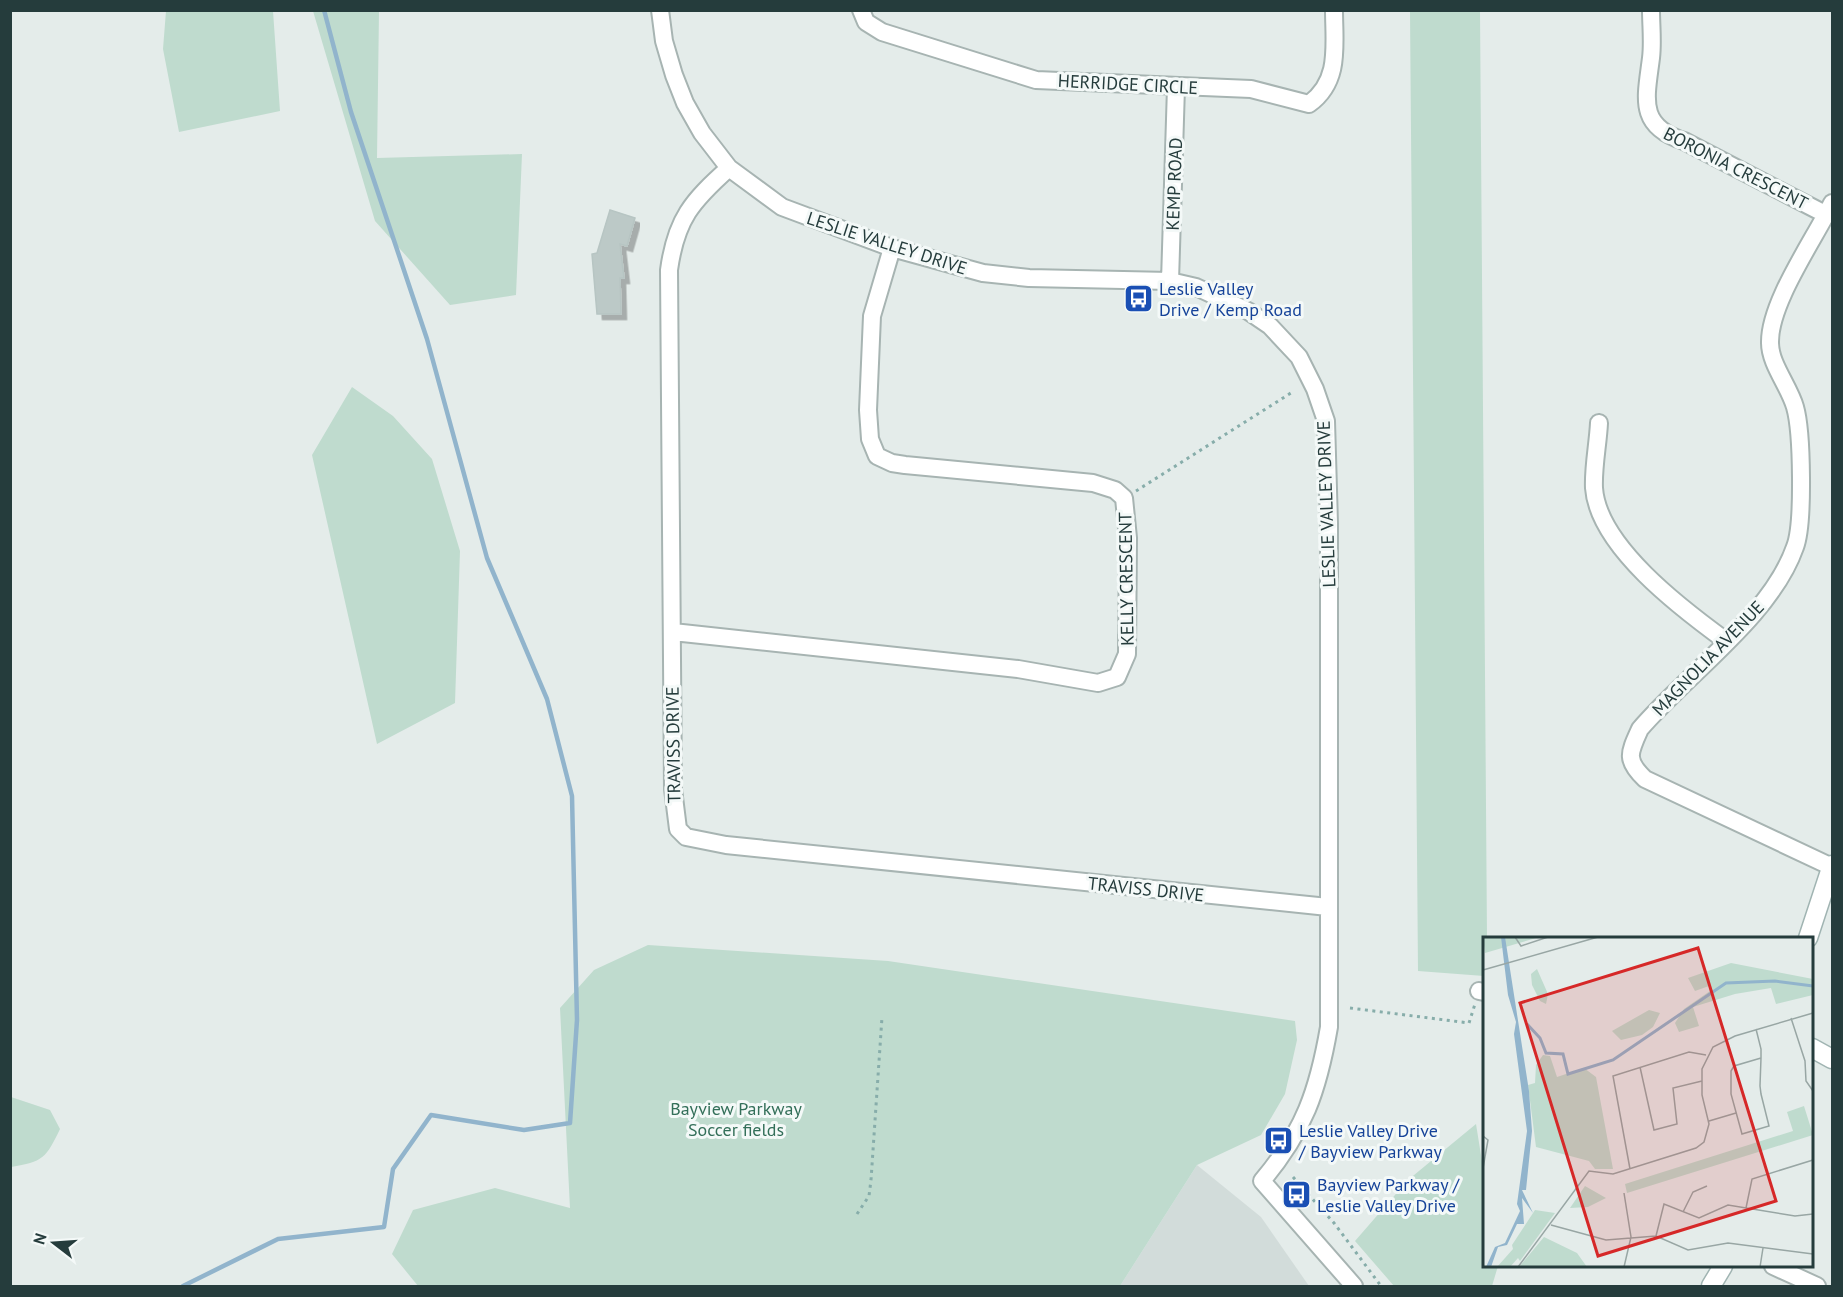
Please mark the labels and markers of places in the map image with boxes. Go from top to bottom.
place label: Leslie Valley Drive / Kemp Road [1159,277,1302,321]
bus stop icon: Leslie Valley Drive / Kemp Road [1122,282,1154,314]
place label: Leslie Valley Drive / Bayview Parkway [1298,1119,1442,1163]
bus stop icon: Leslie Valley Drive / Bayview Parkway [1262,1124,1294,1156]
place label: Bayview Parkway / Leslie Valley Drive [1317,1173,1461,1217]
bus stop icon: Bayview Parkway / Leslie Valley Drive [1280,1178,1312,1210]

